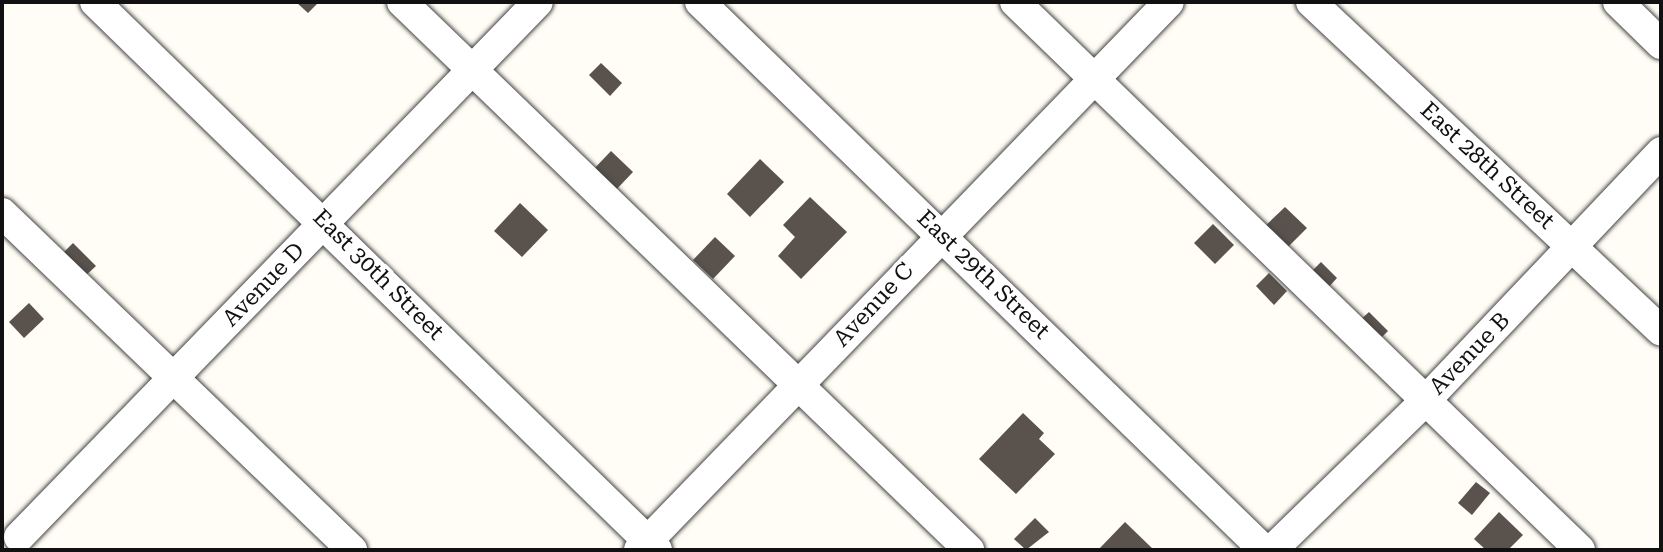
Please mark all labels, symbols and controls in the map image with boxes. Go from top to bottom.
street label: East 28th Street [1414,97,1560,235]
street label: East 30th Street [307,204,449,346]
street label: East 29th Street [911,205,1055,345]
street label: Avenue D [217,237,311,333]
street label: Avenue C [828,257,920,353]
street label: Avenue B [1424,307,1516,401]

